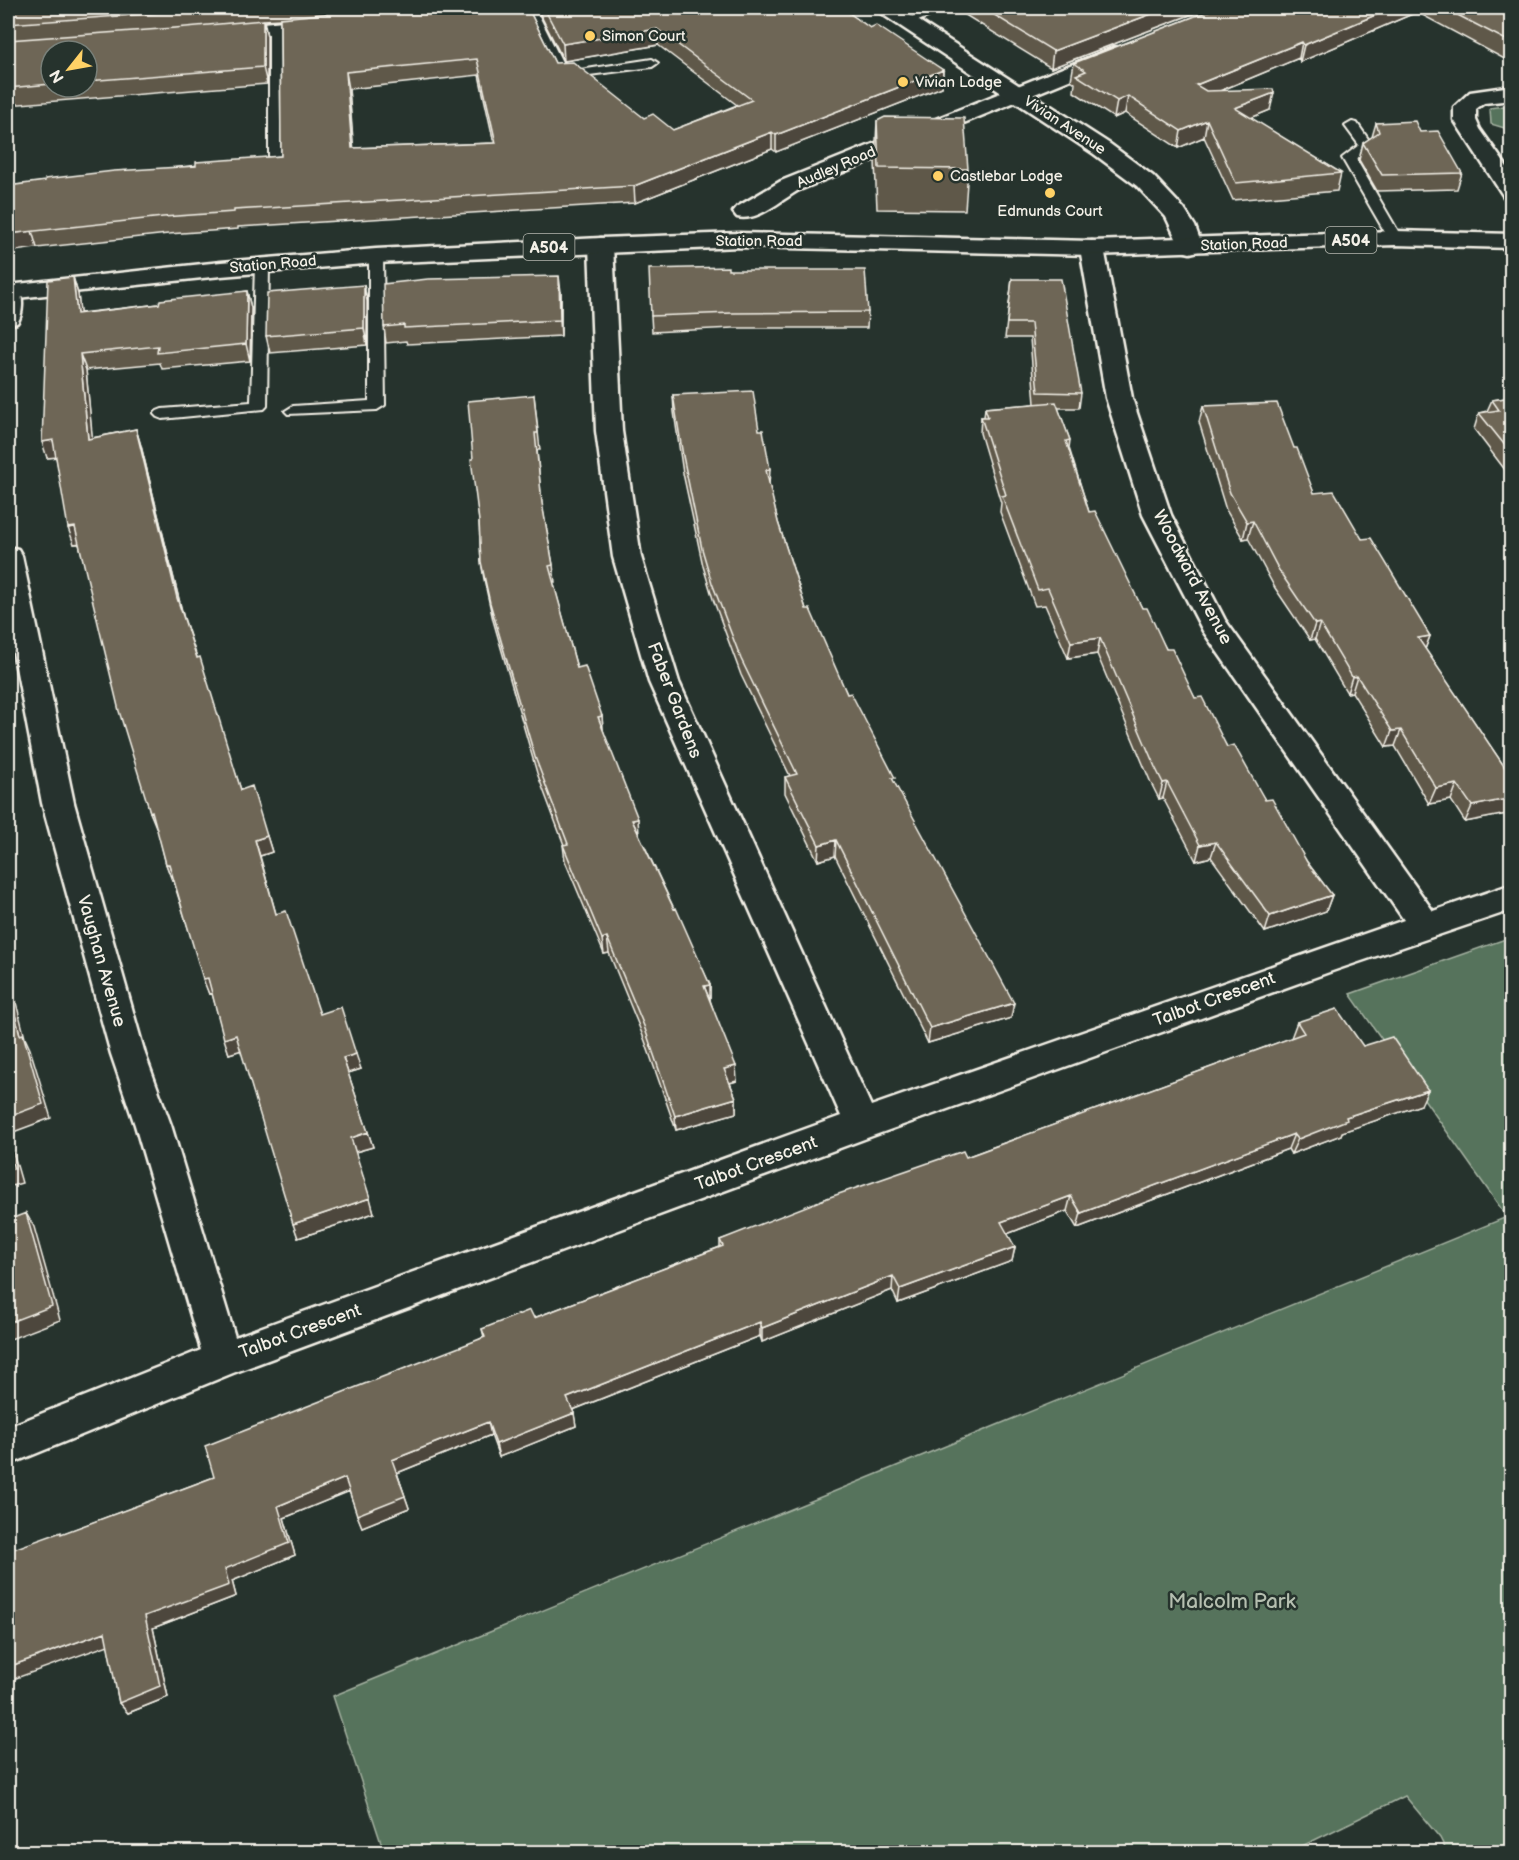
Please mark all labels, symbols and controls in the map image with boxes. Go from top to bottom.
place label: Simon Court [602,27,686,46]
marker: Simon Court [583,29,597,43]
north arrow [39,39,99,99]
text: N [46,66,69,86]
place label: Vivian Lodge [915,73,1002,92]
marker: Vivian Lodge [896,75,910,89]
street label: Vivian Avenue [1020,92,1110,159]
street label: Audley Road [794,142,879,193]
place label: Castlebar Lodge [950,167,1063,186]
marker: Castlebar Lodge [931,169,945,183]
marker: Edmunds Court [1043,186,1057,200]
place label: Edmunds Court [997,202,1103,221]
road number: A504 [1326,227,1376,253]
street label: Station Road [715,232,803,251]
street label: Station Road [1200,233,1288,256]
road number: A504 [524,234,574,260]
street label: Station Road [229,251,317,278]
street label: Woodward Avenue [1148,506,1237,648]
street label: Faber Gardens [643,639,706,761]
street label: Vaughan Avenue [73,893,130,1030]
street label: Talbot Crescent [1150,968,1278,1031]
street label: Talbot Crescent [692,1132,820,1195]
street label: Talbot Crescent [236,1300,364,1363]
park label: Malcolm Park [1168,1589,1296,1614]

